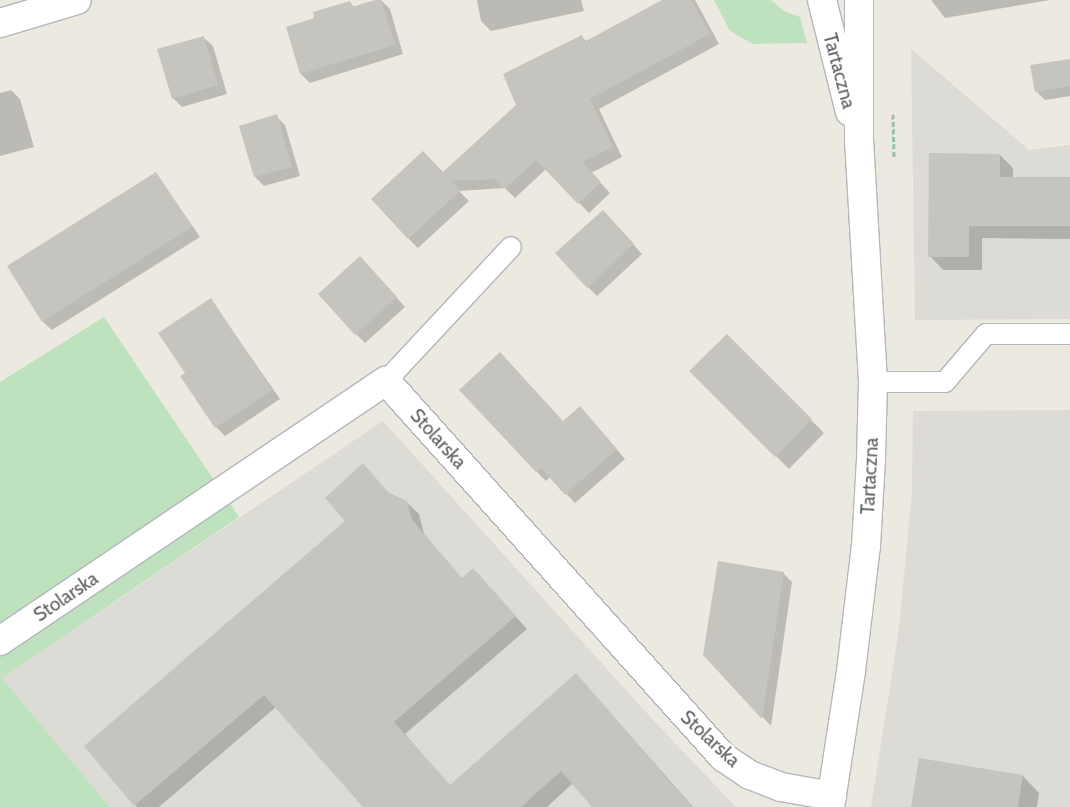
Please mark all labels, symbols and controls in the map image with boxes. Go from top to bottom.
street label: Tartaczna [818,31,860,111]
street label: Stolarska [405,404,471,474]
street label: Tartaczna [857,437,883,515]
street label: Stolarska [30,567,102,627]
street label: Stolarska [676,706,744,772]

